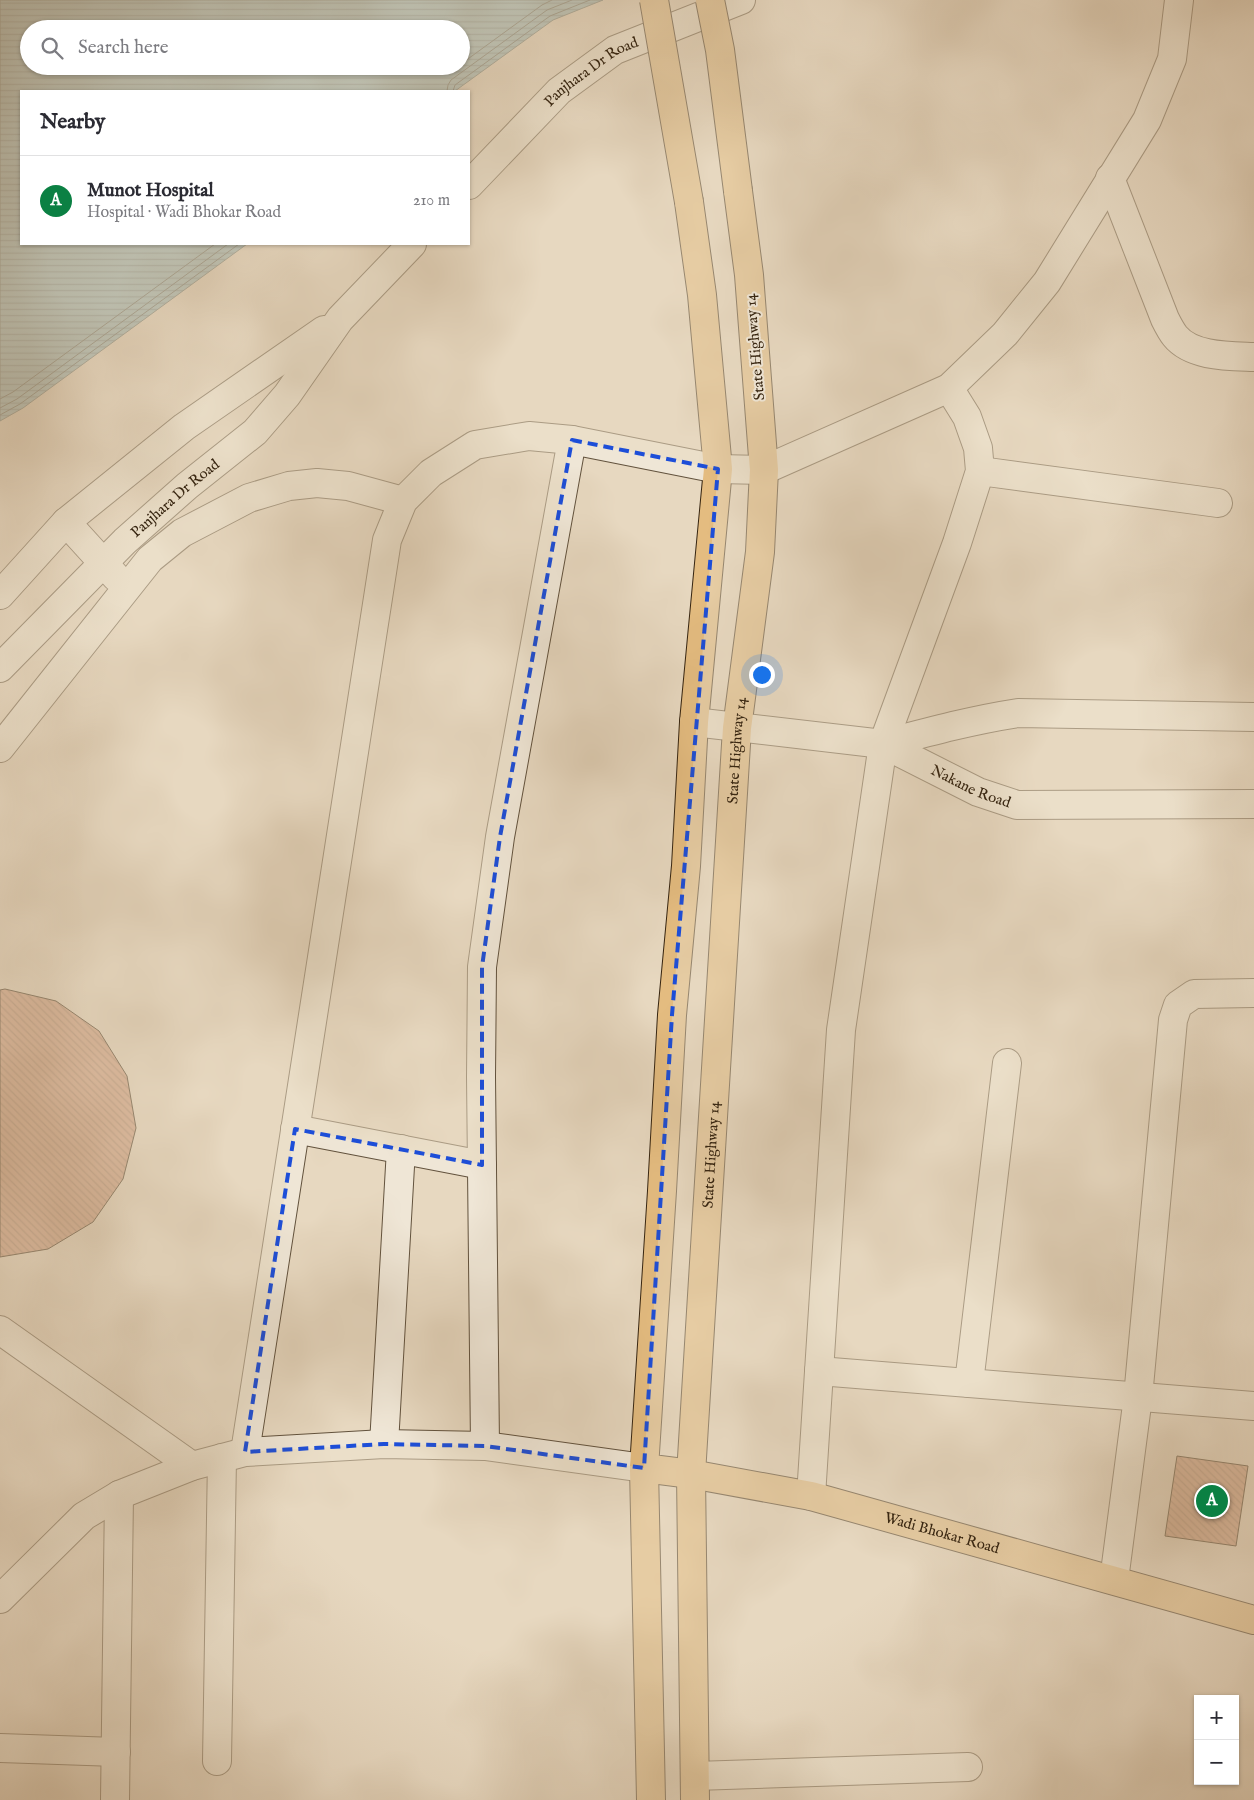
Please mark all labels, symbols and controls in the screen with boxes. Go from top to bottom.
search box [20,20,470,75]
street label: Panjhara Dr Road [540,32,642,110]
icon: search [38,34,66,62]
text: Search here [78,36,169,60]
text: Nearby [40,109,105,136]
text: Munot Hospital [87,179,214,203]
text: A [51,191,61,211]
text: 210 m [413,191,450,211]
text: Hospital · Wadi Bhokar Road [87,203,281,223]
street label: State Highway 14 [741,292,769,401]
street label: Panjhara Dr Road [126,454,224,541]
your location [749,662,775,688]
street label: State Highway 14 [723,695,751,805]
street label: Nakane Road [928,760,1014,812]
street label: State Highway 14 [698,1100,724,1209]
pin: A [1196,1482,1228,1520]
street label: Wadi Bhokar Road [883,1508,1003,1558]
map controls [1194,1695,1239,1785]
button: + [1194,1695,1239,1740]
button: − [1194,1740,1239,1785]

